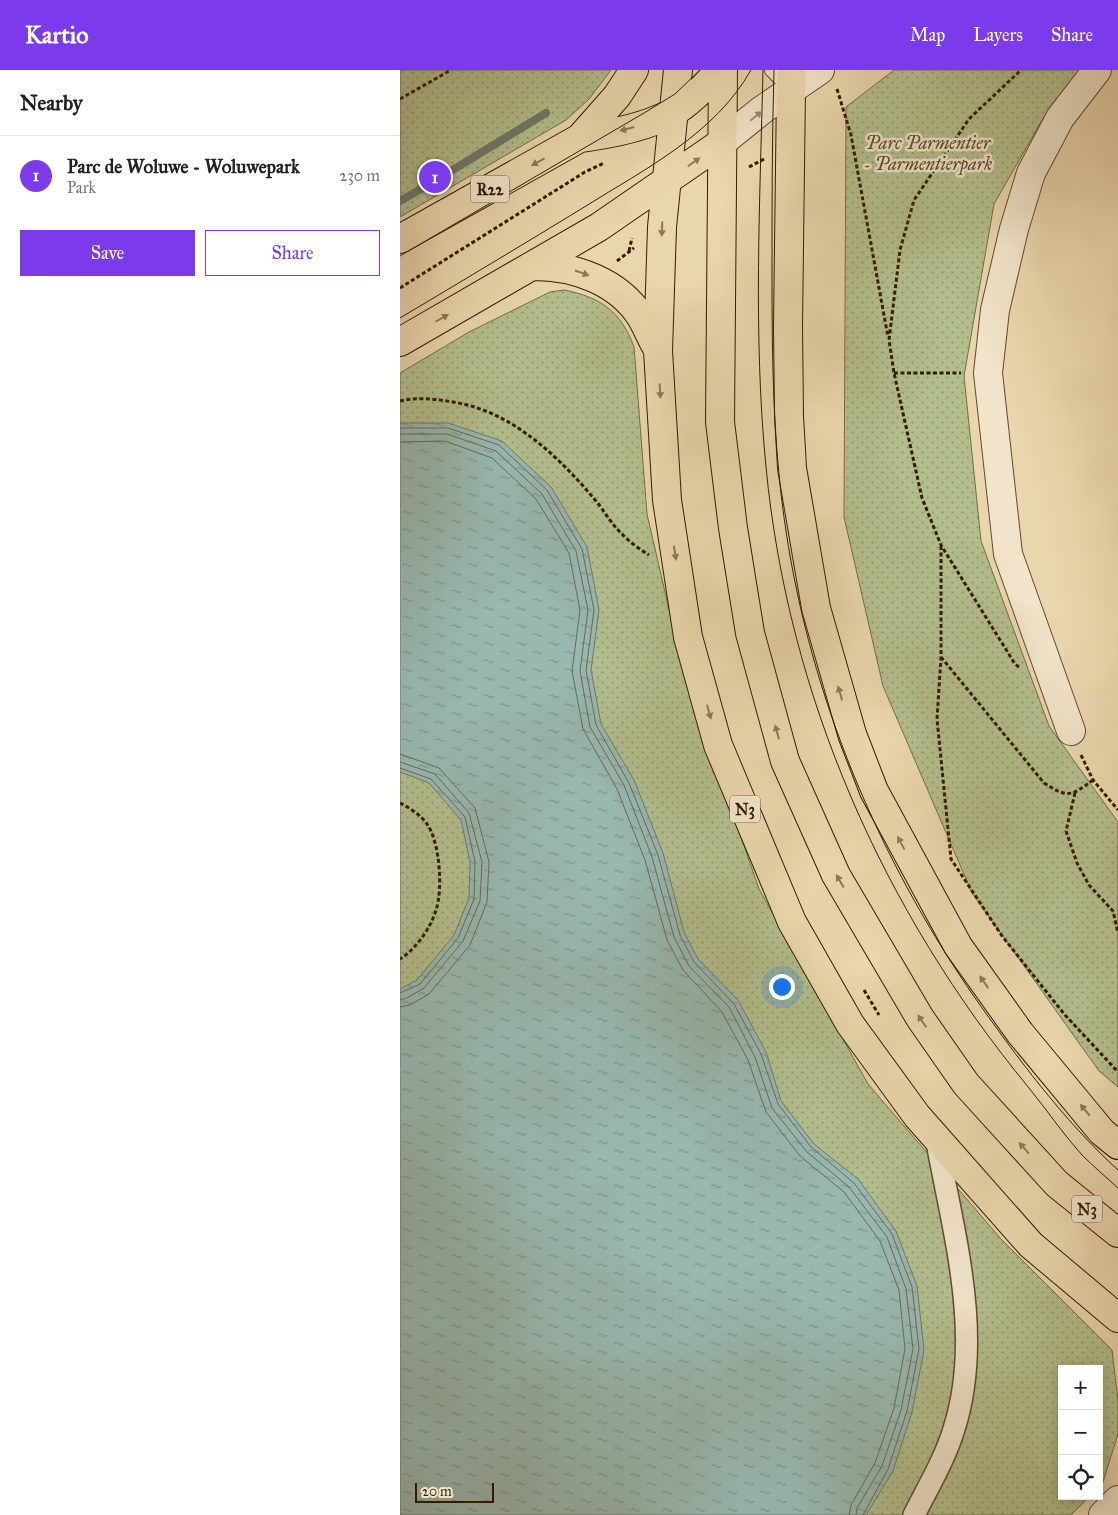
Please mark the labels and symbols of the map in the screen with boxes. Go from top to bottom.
one-way arrow [749,110,762,121]
one-way arrow [619,125,634,133]
park label: Parc Parmentier - Parmentierpark [864,132,992,176]
one-way arrow [687,157,700,167]
pin: 1 [419,158,451,196]
one-way arrow [530,158,545,166]
road number: R22 [471,176,509,202]
one-way arrow [658,221,666,237]
one-way arrow [575,269,590,277]
one-way arrow [435,314,450,322]
one-way arrow [657,384,665,400]
one-way arrow [671,545,679,561]
one-way arrow [836,685,844,701]
one-way arrow [705,704,713,719]
one-way arrow [773,724,781,739]
road number: N3 [730,796,760,822]
one-way arrow [897,836,905,850]
one-way arrow [835,875,844,888]
your location [769,974,795,1000]
one-way arrow [979,976,989,989]
one-way arrow [918,1015,927,1028]
one-way arrow [1079,1104,1090,1117]
one-way arrow [1018,1142,1030,1154]
road number: N3 [1072,1196,1102,1222]
scale bar [415,1480,494,1503]

